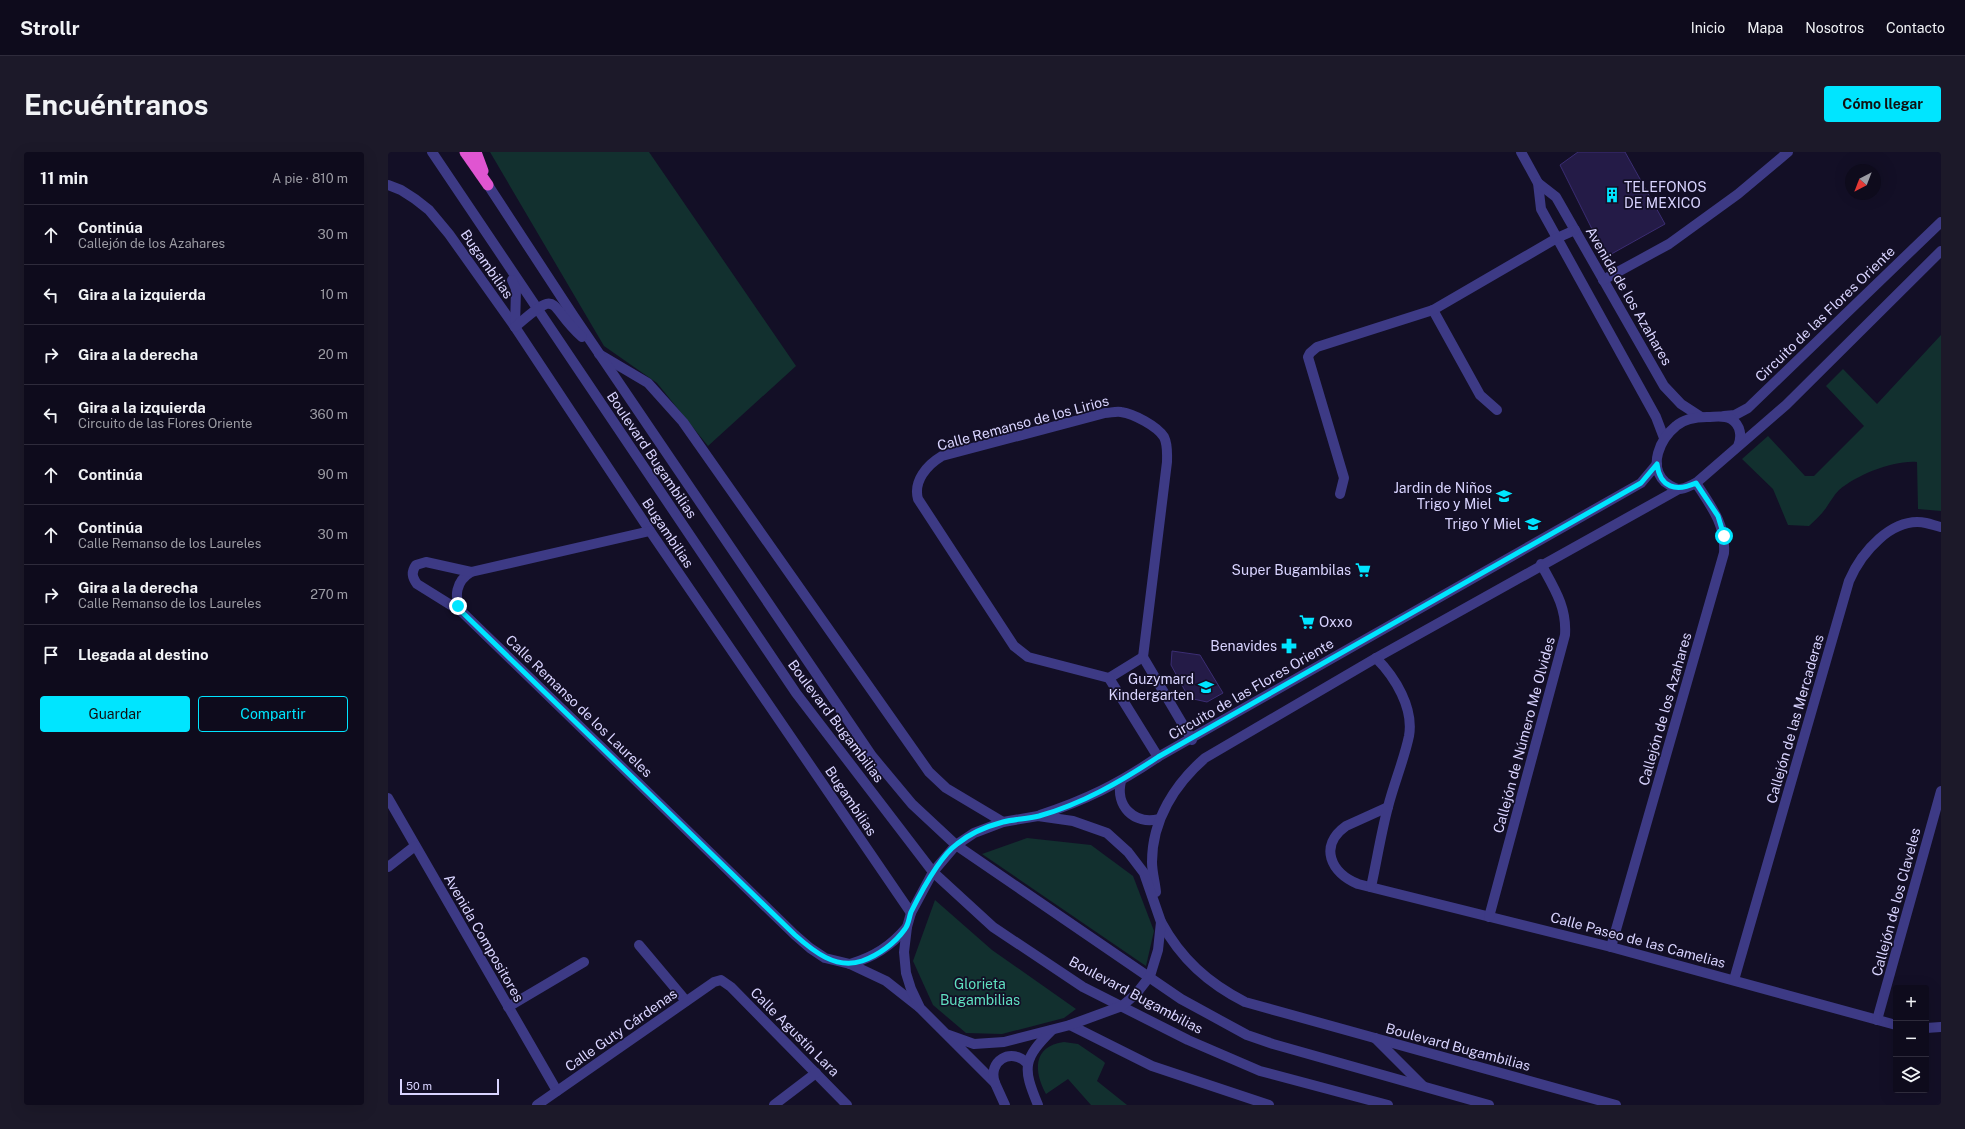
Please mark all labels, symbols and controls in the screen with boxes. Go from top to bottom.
text: Strollr [20,17,79,39]
text: Inicio [1691,20,1725,36]
text: Mapa [1747,20,1783,36]
text: Nosotros [1805,20,1864,36]
text: Contacto [1886,20,1945,36]
button: Cómo llegar [1824,86,1941,122]
text: Encuéntranos [24,88,209,121]
north arrow [1845,164,1881,200]
text: 11 min [40,168,88,188]
text: A pie · 810 m [272,171,348,186]
place label: TELEFONOS DE MEXICO [1624,179,1707,211]
building icon: TELEFONOS DE MEXICO [1603,186,1621,204]
text: Continúa [78,219,143,236]
icon: ahead [40,224,62,246]
street label: Avenida de los Azahares [1583,224,1675,368]
text: 30 m [318,227,348,242]
street label: Bugambilias [457,227,517,301]
text: Callejón de los Azahares [78,236,225,251]
street label: Circuito de las Flores Oriente [1752,243,1898,385]
icon: left [40,284,62,306]
text: Gira a la izquierda [78,286,206,303]
text: 10 m [320,287,348,302]
icon: right [40,344,62,366]
text: Gira a la derecha [78,346,198,363]
text: 20 m [318,347,348,362]
street label: Boulevard Bugambilias [604,389,700,521]
street label: Calle Remanso de los Lirios [935,392,1111,454]
text: Gira a la izquierda [78,399,206,416]
icon: left [40,404,62,426]
text: 360 m [310,407,348,422]
text: Circuito de las Flores Oriente [78,416,252,431]
icon: ahead [40,464,62,486]
text: Continúa [78,466,143,483]
text: 90 m [318,467,348,482]
place label: Jardin de Niños Trigo y Miel [1393,480,1492,512]
school or university icon: Jardin de Niños Trigo y Miel [1495,487,1513,505]
street label: Bugambilias [639,495,697,571]
school or university icon: Trigo Y Miel [1524,515,1542,533]
place label: Trigo Y Miel [1445,516,1521,532]
text: Continúa [78,519,143,536]
icon: ahead [40,524,62,546]
text: 30 m [318,527,348,542]
route start [1715,527,1733,545]
text: Calle Remanso de los Laureles [78,536,261,551]
supermarket icon: Super Bugambilas [1354,561,1372,579]
place label: Super Bugambilas [1232,562,1351,578]
text: Gira a la derecha [78,579,198,596]
icon: right [40,584,62,606]
text: 270 m [310,587,348,602]
text: Calle Remanso de los Laureles [78,596,261,611]
route end [449,597,467,615]
supermarket icon: Oxxo [1298,613,1316,631]
place label: Oxxo [1319,614,1352,630]
street label: Callejón de los Azahares [1635,631,1695,787]
street label: Calle Remanso de los Laureles [502,632,656,780]
street label: Callejón de las Mercaderas [1763,633,1827,805]
street label: Circuito de las Flores Oriente [1166,635,1336,743]
street label: Callejón de Número Me Olvides [1490,635,1558,835]
pharmacy icon: Benavides [1280,637,1298,655]
place label: Benavides [1210,638,1277,654]
icon: arrive [40,644,62,666]
text: Llegada al destino [78,646,209,663]
street label: Boulevard Bugambilias [785,657,887,785]
place label: Guzymard Kindergarten [1109,671,1194,703]
school or university icon: Guzymard Kindergarten [1197,678,1215,696]
button: Guardar [40,696,190,732]
button: Compartir [198,696,348,732]
street label: Bugambilias [822,763,880,839]
street label: Callejón de los Claveles [1868,826,1924,978]
street label: Avenida Compositores [441,871,527,1005]
street label: Calle Paseo de las Camelias [1549,909,1727,971]
street label: Boulevard Bugambilias [1066,953,1206,1037]
park label: Glorieta Bugambilias [940,976,1020,1008]
street label: Calle Agustín Lara [747,984,843,1080]
street label: Calle Guty Cárdenas [562,985,680,1075]
map controls [1893,985,1929,1093]
button: + [1893,985,1929,1021]
street label: Boulevard Bugambilias [1384,1020,1532,1074]
button: − [1893,1021,1929,1057]
button: layers [1893,1057,1929,1093]
scale bar [400,1077,499,1096]
text: 50 m [406,1080,432,1092]

